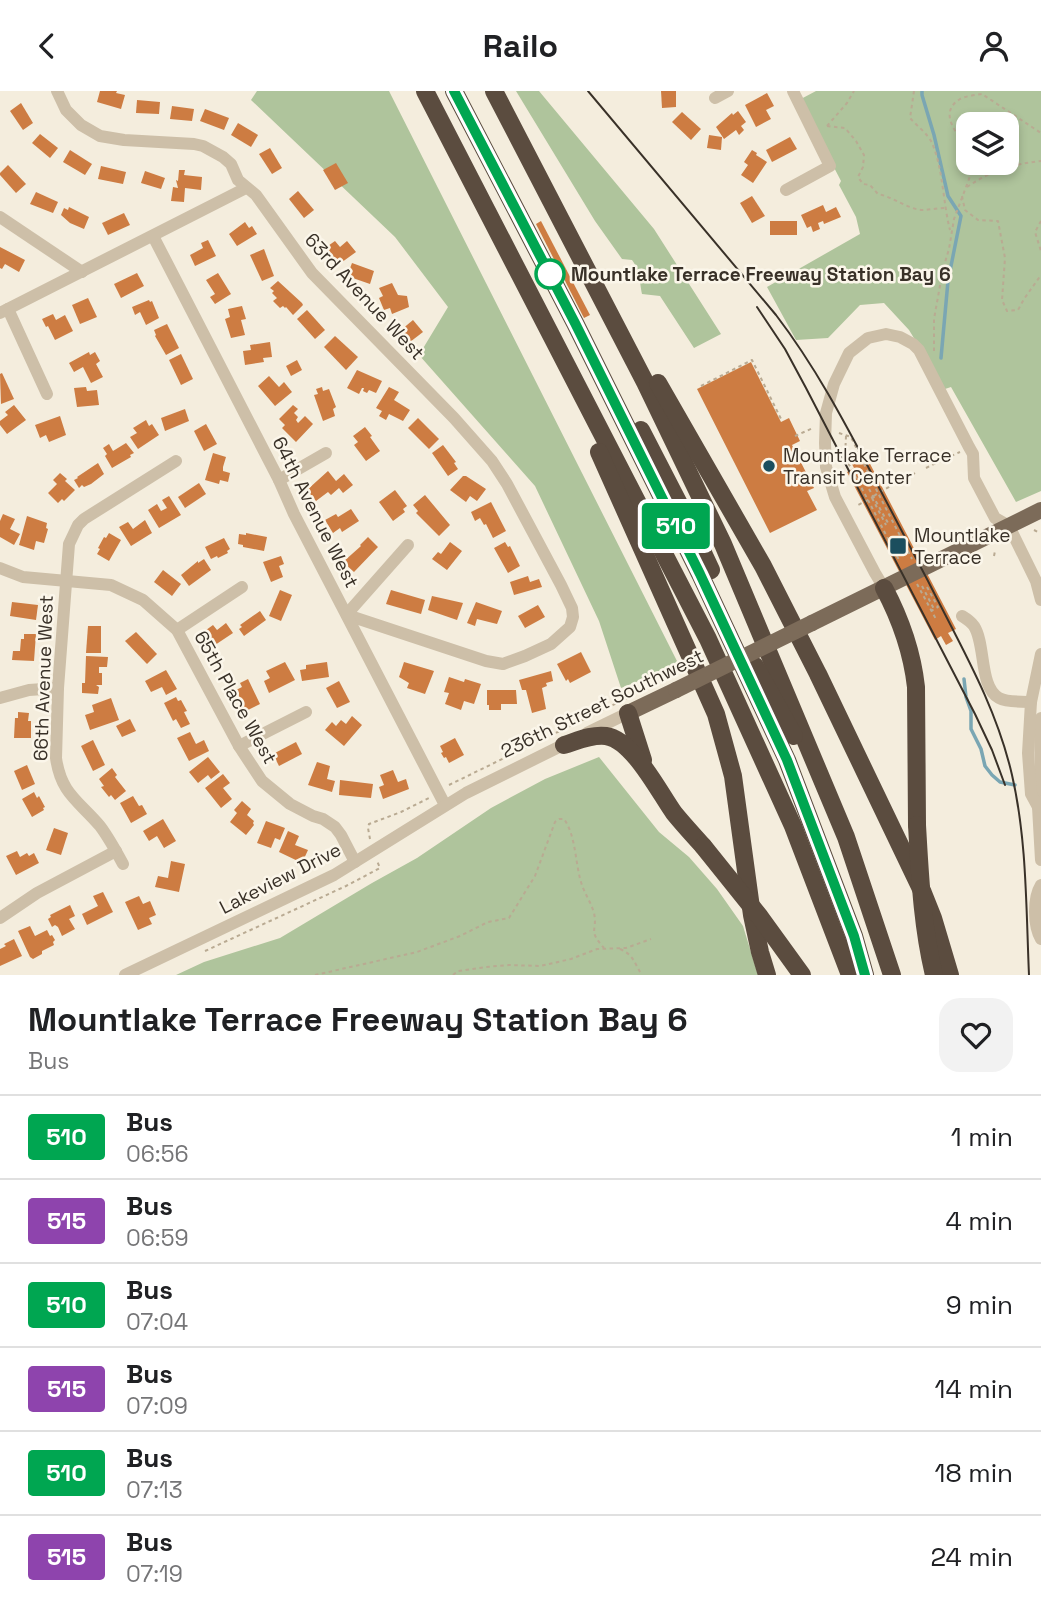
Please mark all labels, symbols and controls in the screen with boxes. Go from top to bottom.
text: Railo [483,26,558,66]
icon: back [28,27,66,65]
icon: person [975,27,1013,65]
map controls [956,112,1019,175]
button: layers [956,112,1019,175]
street label: 63rd Avenue West [299,228,430,365]
marker: Mountlake Terrace Freeway Station Bay 6 [535,259,565,289]
place label: Mountlake Terrace Freeway Station Bay 6 [571,262,951,287]
street label: 64th Avenue West [267,432,364,592]
place label: Mountlake Terrace Transit Center [783,443,952,490]
marker: Mountlake Terrace Transit Center [761,458,777,474]
line badge: 510 [636,503,716,549]
text: 510 [656,510,696,541]
place label: Mountlake Terrace [914,523,1010,570]
marker: Mountlake Terrace [888,536,908,556]
street label: 66th Avenue West [28,594,59,762]
street label: 65th Place West [189,626,283,768]
street label: 236th Street Southwest [497,643,708,764]
street label: Lakeview Drive [215,837,345,920]
button: heart [939,998,1013,1072]
text: Mountlake Terrace Freeway Station Bay 6 [28,999,688,1041]
text: Bus [28,1046,69,1076]
text: Bus [126,1105,173,1139]
text: 1 min [951,1120,1013,1154]
text: 510 [46,1121,87,1152]
text: 06:56 [126,1139,189,1169]
text: Bus [126,1189,173,1223]
text: 4 min [945,1204,1013,1238]
text: 515 [47,1205,86,1236]
text: 06:59 [126,1223,189,1253]
text: Bus [126,1273,173,1307]
text: 9 min [946,1288,1013,1322]
text: 510 [46,1289,87,1320]
text: 07:04 [126,1307,188,1337]
text: Bus [126,1357,173,1391]
text: 14 min [935,1372,1013,1406]
text: 515 [47,1373,86,1404]
text: 07:09 [126,1391,188,1421]
text: Bus [126,1441,173,1475]
text: 18 min [935,1456,1013,1490]
text: 510 [46,1457,87,1488]
text: 07:13 [126,1475,183,1505]
text: Bus [126,1525,173,1559]
text: 24 min [930,1540,1013,1574]
text: 515 [47,1541,86,1572]
text: 07:19 [126,1559,183,1589]

